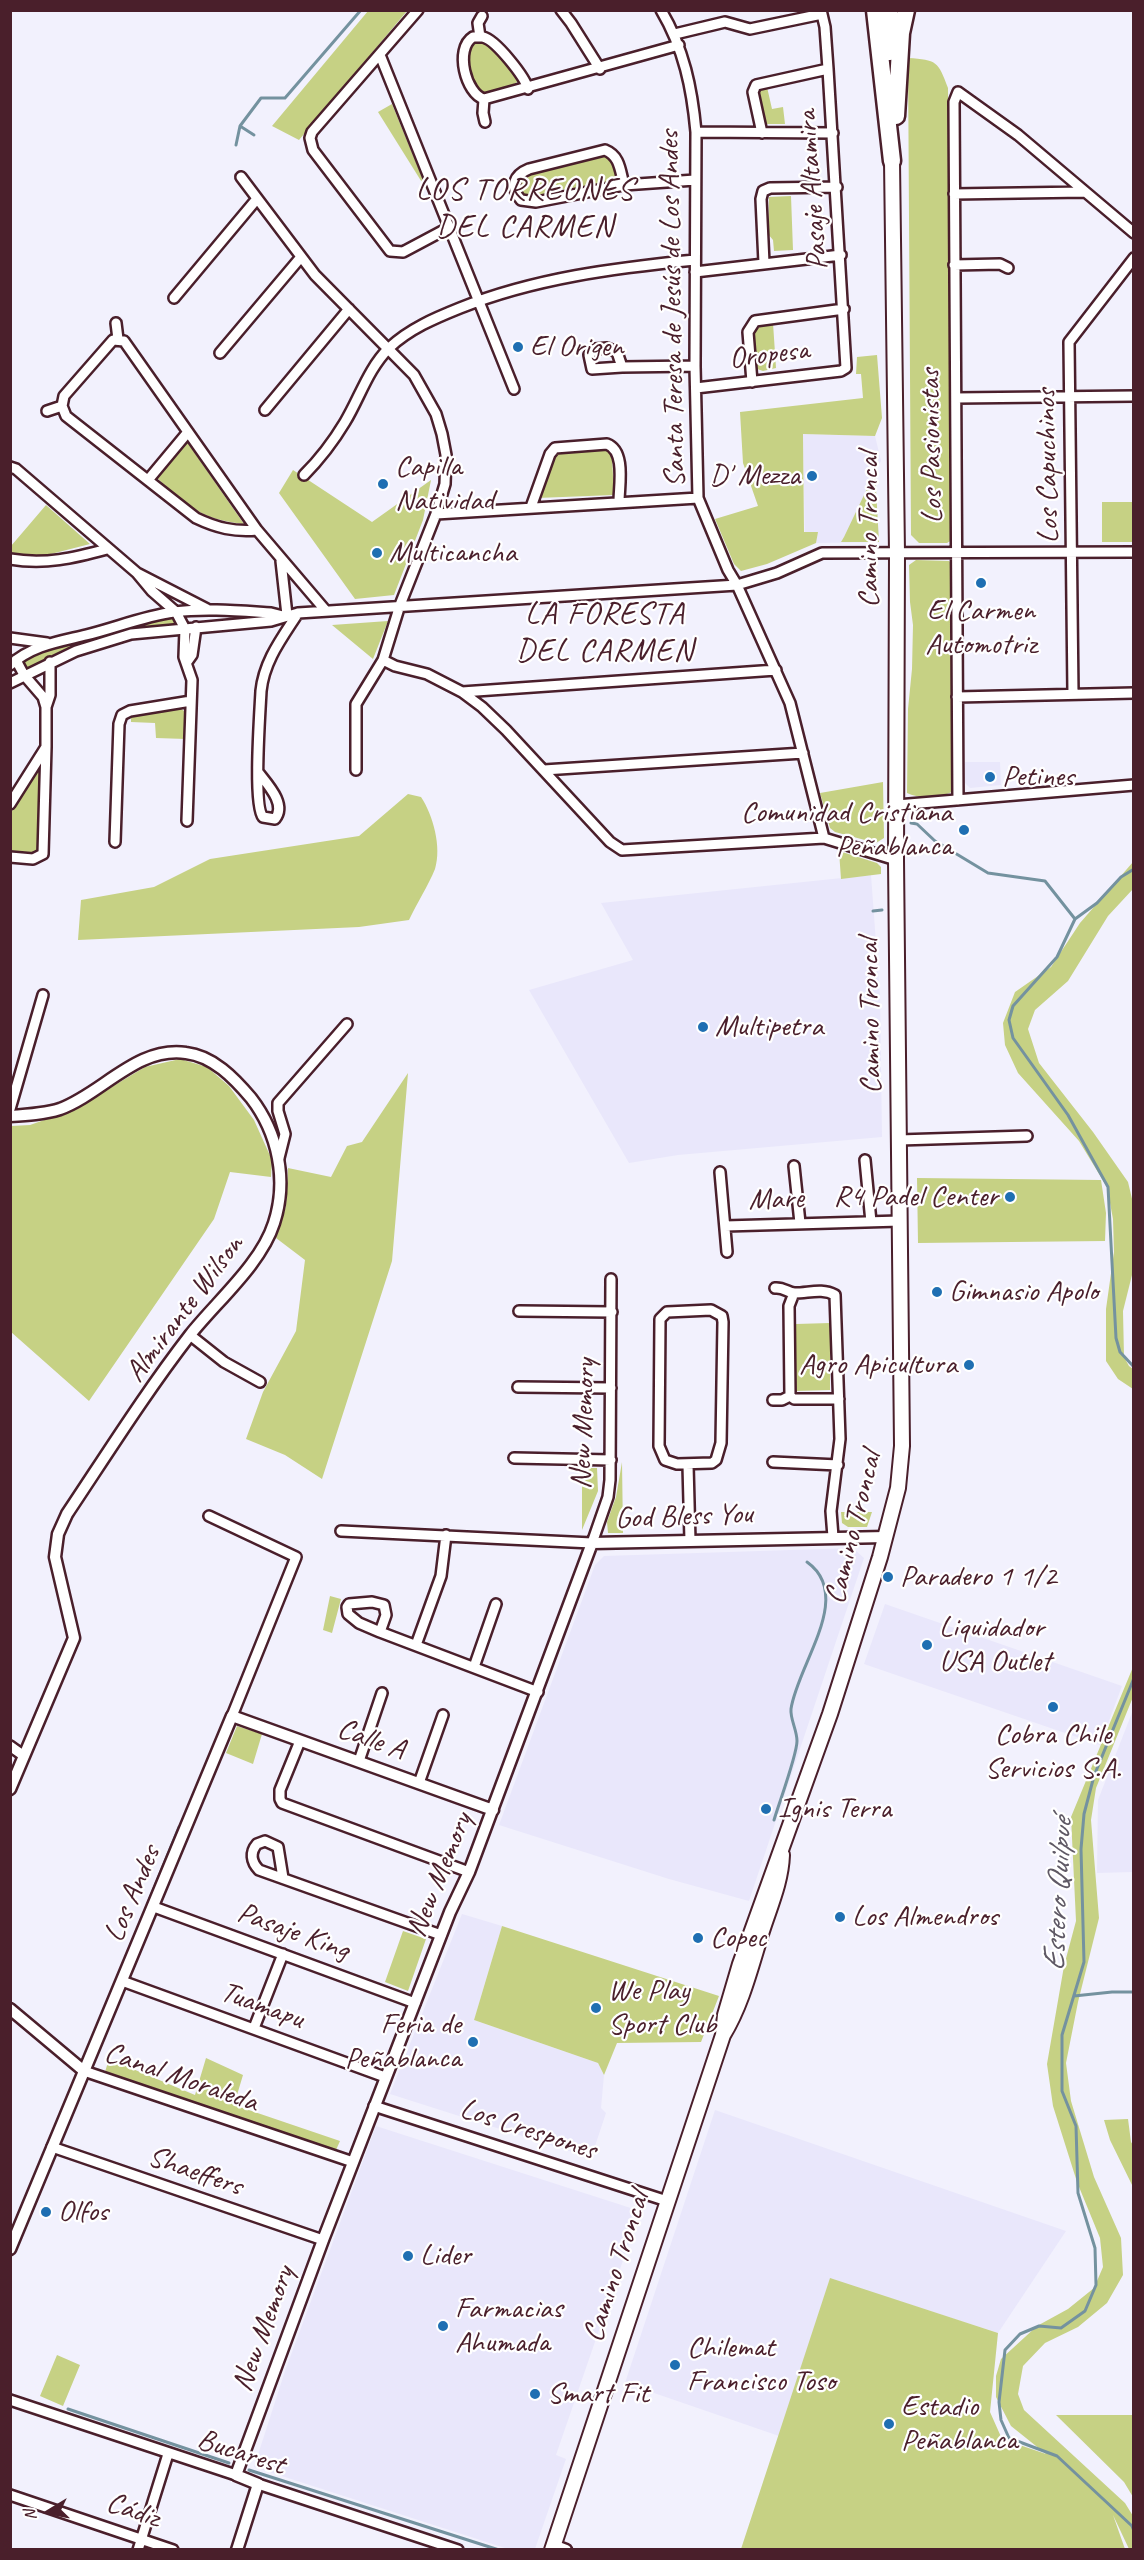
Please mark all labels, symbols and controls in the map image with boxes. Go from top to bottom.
street label: Pasaje Altamira [789,109,837,271]
street label: Santa Teresa de Jesús de Los Andes [652,130,694,488]
district label: LOS TORREONES DEL CARMEN [417,172,633,247]
place label: El Origen [530,329,624,365]
street label: Oropesa [727,332,811,378]
marker: El Origen [511,340,525,354]
street label: Los Pasionistas [913,368,951,524]
street label: Los Capuchinos [1029,388,1067,544]
place label: Capilla Natividad [395,449,494,520]
street label: Camino Troncal [851,452,887,608]
place label: D' Mezza [710,458,800,494]
marker: D' Mezza [805,469,819,483]
marker: Capilla Natividad [376,477,390,491]
place label: Multicancha [389,535,517,571]
marker: Multicancha [370,546,384,560]
marker: El Carmen Automotriz [974,576,988,590]
place label: El Carmen Automotriz [925,593,1037,664]
district label: LA FORESTA DEL CARMEN [516,596,694,671]
place label: Petines [1002,759,1074,795]
marker: Petines [983,770,997,784]
place label: Comunidad Cristiana Peñablanca [741,795,952,866]
marker: Comunidad Cristiana Peñablanca [957,823,971,837]
street label: Camino Troncal [852,938,890,1094]
place label: Multipetra [715,1009,823,1045]
marker: Multipetra [696,1020,710,1034]
place label: R4 Padel Center [834,1179,998,1215]
street label: Mare [748,1181,804,1219]
marker: R4 Padel Center [1003,1190,1017,1204]
street label: Almirante Wilson [118,1228,252,1390]
place label: Gimnasio Apolo [949,1274,1098,1310]
marker: Gimnasio Apolo [930,1285,944,1299]
place label: Agro Apicultura [799,1347,957,1383]
street label: New Memory [564,1358,604,1490]
marker: Agro Apicultura [962,1358,976,1372]
street label: Camino Troncal [818,1448,890,1608]
street label: God Bless You [615,1497,753,1537]
place label: Paradero 1 1/2 [900,1559,1057,1595]
marker: Paradero 1 1/2 [881,1570,895,1584]
place label: Liquidador USA Outlet [939,1610,1051,1680]
marker: Liquidador USA Outlet [920,1638,934,1652]
marker: Cobra Chile Servicios S.A. [1046,1700,1060,1714]
street label: Calle A [332,1711,410,1769]
place label: Cobra Chile Servicios S.A. [985,1717,1121,1788]
place label: Ignis Terra [778,1791,891,1827]
marker: Ignis Terra [759,1802,773,1816]
street label: New Memory [399,1808,481,1942]
water label: Estero Quilpué [1036,1818,1082,1972]
street label: Los Andes [97,1841,169,1947]
street label: Pasaje King [232,1895,354,1969]
place label: Los Almendros [852,1899,998,1935]
marker: Los Almendros [833,1910,847,1924]
place label: Copec [710,1920,766,1956]
marker: Copec [691,1931,705,1945]
place label: We Play Sport Club [608,1973,716,2044]
street label: Tuamapu [216,1974,308,2038]
marker: We Play Sport Club [589,2001,603,2015]
place label: Feria de Peñablanca [345,2007,461,2078]
street label: Canal Moraleda [100,2035,262,2121]
marker: Feria de Peñablanca [466,2035,480,2049]
street label: Los Crespones [455,2091,601,2169]
street label: Shaeffers [143,2139,247,2205]
street label: Camino Troncal [576,2187,658,2347]
place label: Olfos [58,2194,108,2230]
marker: Olfos [39,2205,53,2219]
place label: Lider [420,2238,471,2274]
marker: Lider [401,2249,415,2263]
street label: New Memory [225,2262,303,2396]
place label: Farmacias Ahumada [455,2291,562,2362]
marker: Farmacias Ahumada [436,2319,450,2333]
place label: Chilemat Francisco Toso [687,2330,835,2400]
marker: Chilemat Francisco Toso [668,2358,682,2372]
place label: Smart Fit [547,2376,649,2412]
marker: Smart Fit [528,2387,542,2401]
place label: Estadio Peñablanca [901,2389,1017,2460]
marker: Estadio Peñablanca [882,2417,896,2431]
street label: Bucarest [193,2422,289,2484]
north arrow [18,2482,78,2542]
street label: Cádiz [102,2485,164,2537]
text: N [20,2509,41,2522]

